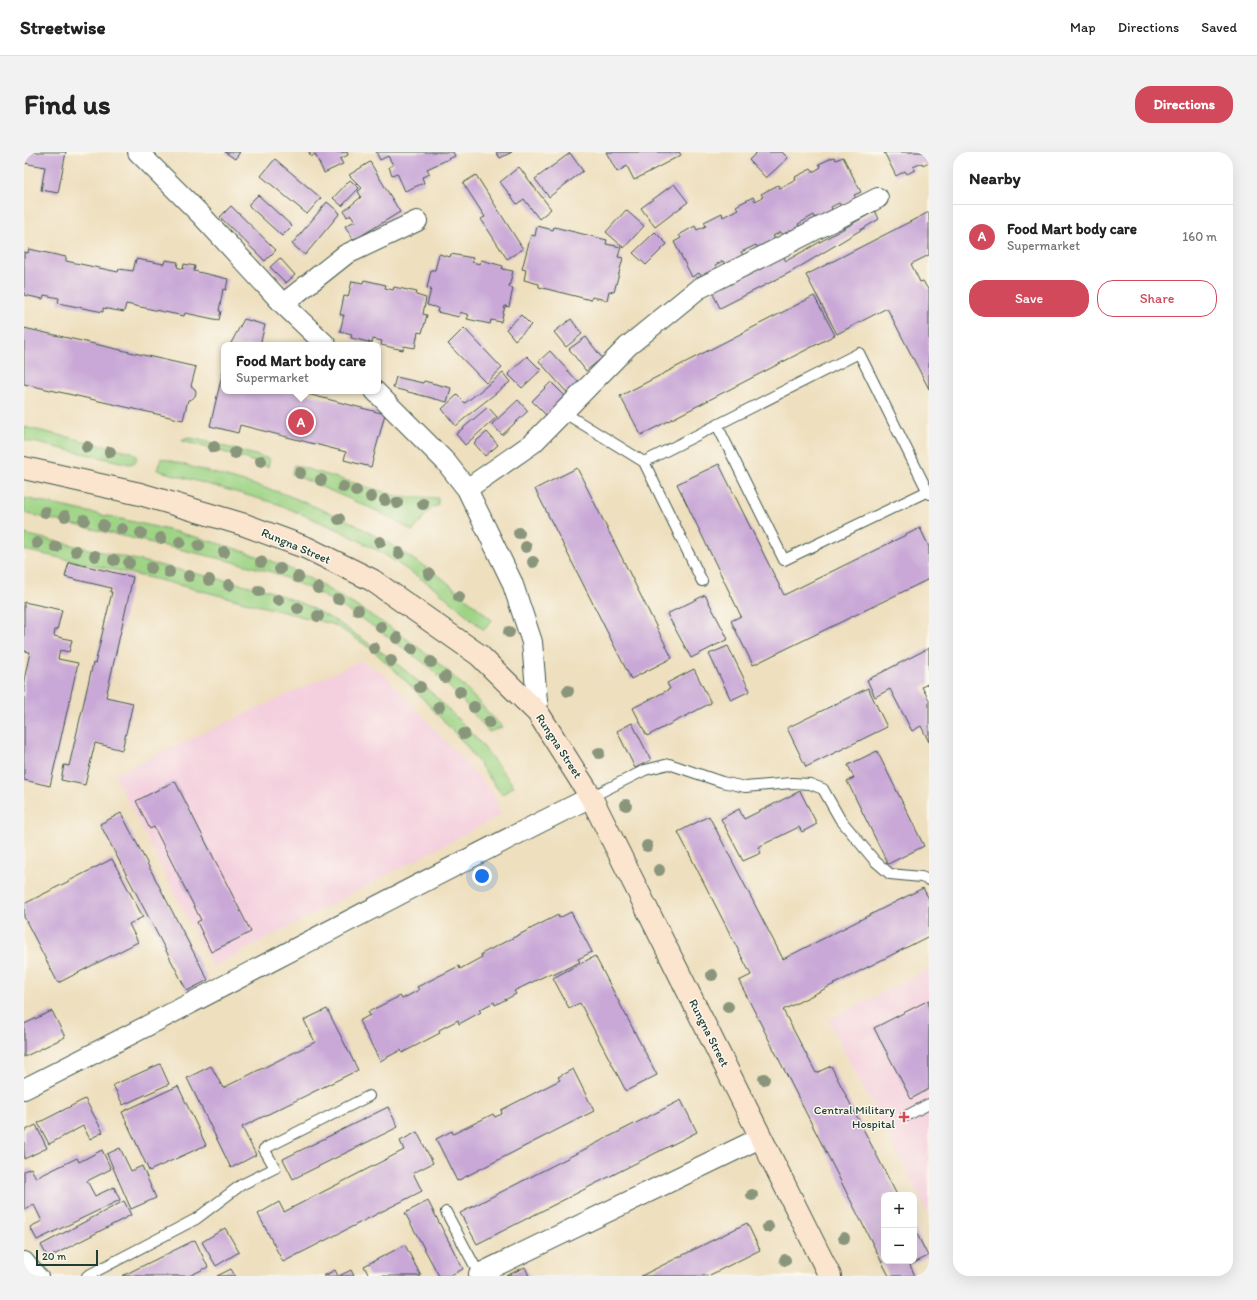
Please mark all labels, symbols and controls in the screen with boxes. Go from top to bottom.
text: Streetwise [20,16,106,39]
text: Map [1070,19,1096,36]
text: Directions [1118,19,1179,36]
text: Saved [1201,19,1237,36]
button: Directions [1135,86,1233,123]
text: Find us [24,87,111,121]
text: Nearby [969,168,1021,188]
text: Food Mart body care [1007,220,1137,238]
text: A [978,229,986,244]
text: 160 m [1182,229,1217,244]
text: Supermarket [1007,238,1080,253]
button: Save [969,280,1089,317]
button: Share [1097,280,1217,317]
popup [221,342,381,394]
text: Food Mart body care [236,352,366,370]
text: Supermarket [236,370,309,385]
pin: A [288,407,314,437]
street label: Rungna Street [259,525,333,567]
street label: Rungna Street [533,711,585,781]
your location [472,866,492,886]
street label: Rungna Street [686,997,732,1070]
place label: Central Military Hospital [814,1103,896,1131]
marker: Central Military Hospital [898,1111,910,1123]
map controls [881,1192,917,1264]
button: + [881,1192,917,1228]
button: − [881,1228,917,1264]
scale bar [36,1248,98,1267]
text: 20 m [42,1250,66,1263]

